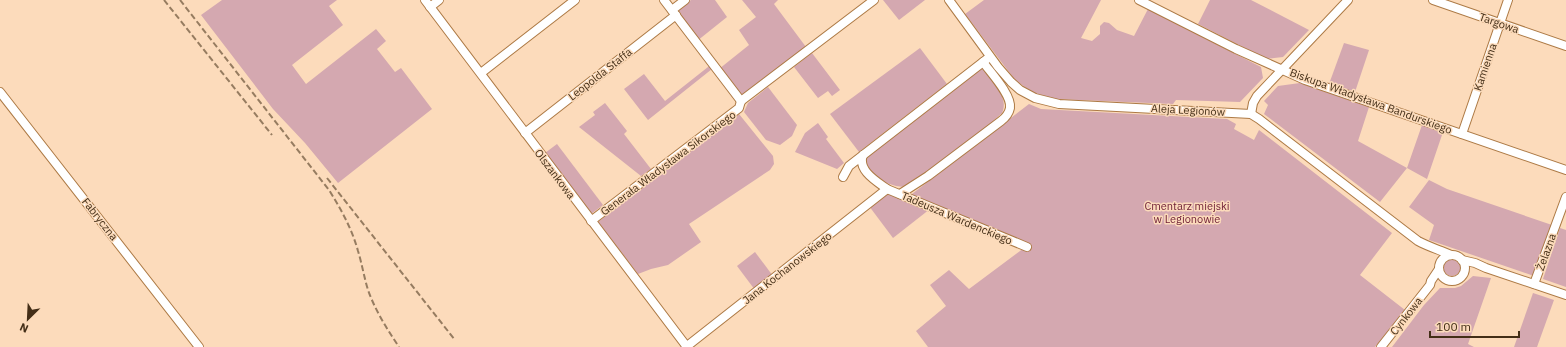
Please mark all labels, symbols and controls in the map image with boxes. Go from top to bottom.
street label: Targowa [1477,10,1521,36]
street label: Kamienna [1470,41,1500,93]
street label: Leopolda Staffa [565,45,635,103]
street label: Biskupa Władysława Bandurskiego [1288,65,1454,137]
street label: Aleja Legionów [1151,101,1226,119]
street label: Generała Władysława Sikorskiego [598,108,738,218]
street label: Olszankowa [532,146,578,202]
street label: Tadeusza Wardenckiego [899,188,1015,248]
street label: Fabryczna [79,195,121,243]
park label: Cmentarz miejski w Legionowie [1144,199,1230,226]
street label: Jana Kochanowskiego [740,229,834,307]
street label: Żelazna [1533,231,1559,272]
street label: Cynkowa [1387,294,1425,338]
north arrow [8,299,48,339]
scale bar [1430,313,1519,339]
text: 100 m [1436,319,1471,334]
text: N [17,320,30,336]

